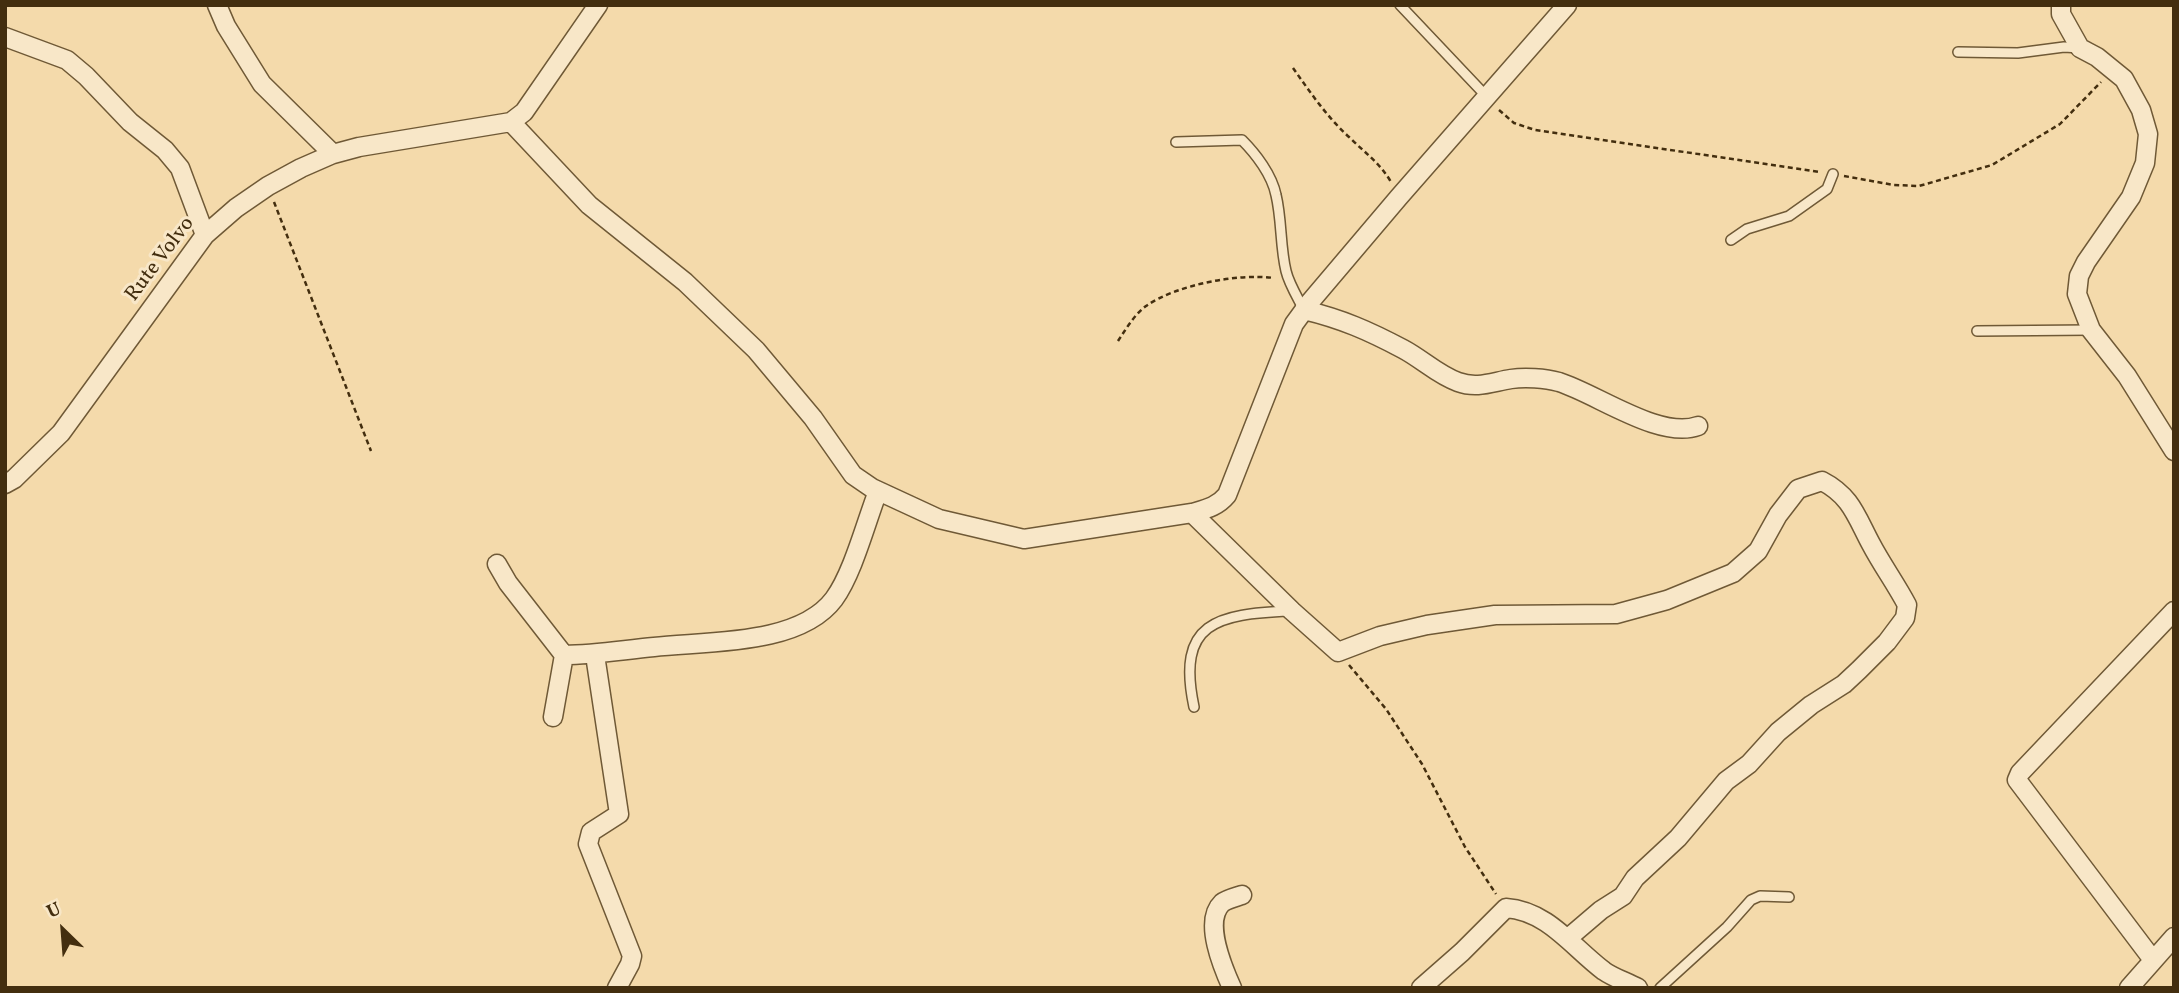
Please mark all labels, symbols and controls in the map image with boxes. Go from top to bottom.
street label: Rute Volvo [121,213,201,307]
north arrow [28,895,98,965]
text: U [43,896,66,926]

